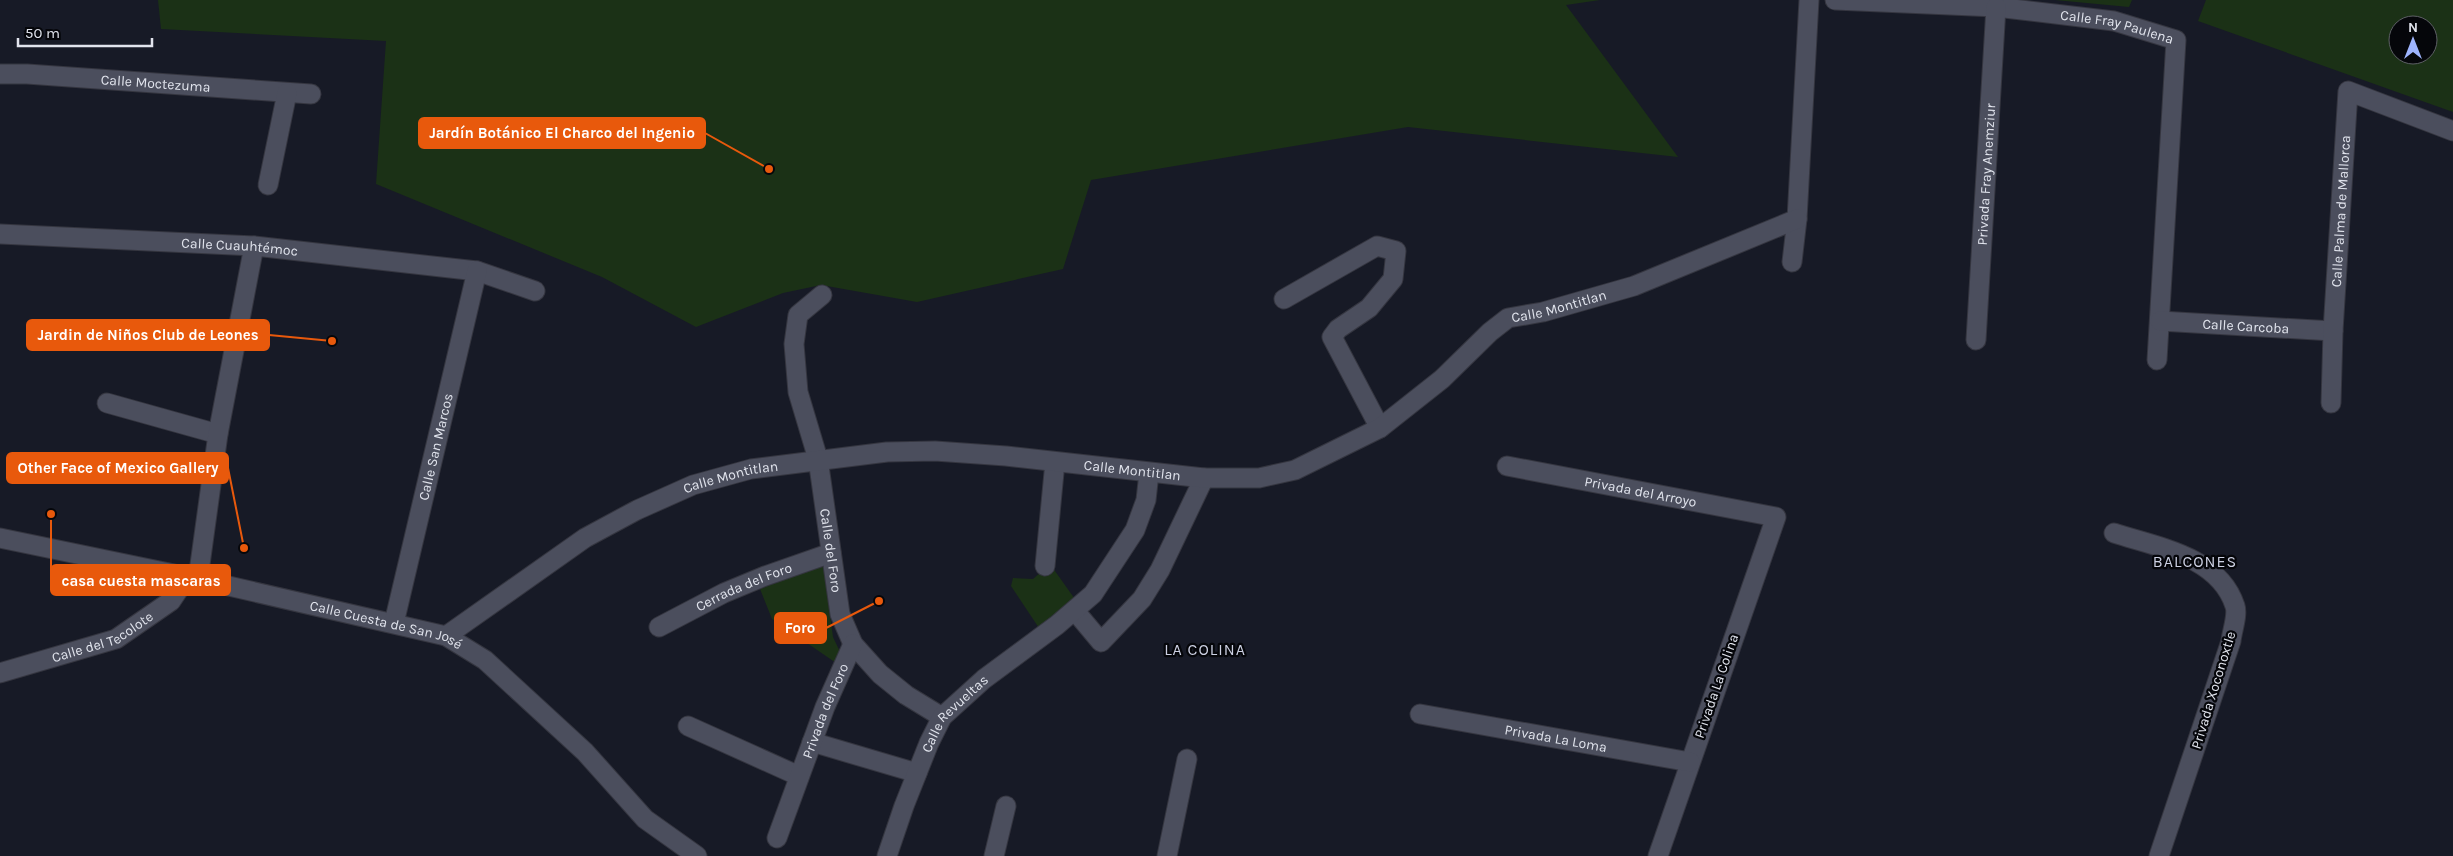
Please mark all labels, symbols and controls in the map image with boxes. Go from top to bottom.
street label: Calle Fray Paulena [2059,7,2176,48]
scale bar [18,15,151,47]
north arrow [2388,15,2438,65]
text: N [2408,19,2418,36]
text: 50 m [25,24,60,42]
street label: Calle Moctezuma [100,71,211,96]
street label: Privada Fray Anemziur [1974,102,1999,246]
callout: Jardín Botánico El Charco del Ingenio [419,118,705,148]
text: Jardín Botánico El Charco del Ingenio [429,124,695,142]
street label: Calle Palma de Mallorca [2328,135,2354,288]
street label: Calle Cuauhtémoc [181,235,299,260]
street label: Calle Montitlan [1510,286,1608,326]
street label: Calle Carcoba [2202,315,2290,337]
callout: Jardin de Niños Club de Leones [27,320,269,350]
text: Jardin de Niños Club de Leones [37,326,259,344]
street label: Calle San Marcos [415,392,457,502]
callout: Other Face of Mexico Gallery [7,453,228,483]
street label: Calle Montitlan [1083,457,1182,484]
street label: Calle Montitlan [680,458,779,497]
text: Other Face of Mexico Gallery [17,459,219,477]
street label: Privada del Arroyo [1583,473,1698,511]
street label: Calle del Foro [816,507,845,594]
district label: BALCONES [2153,552,2237,571]
street label: Cerrada del Foro [693,559,794,615]
callout: casa cuesta mascaras [51,565,230,595]
text: casa cuesta mascaras [61,572,221,590]
street label: Calle Cuesta de San José [308,597,466,653]
street label: Calle del Tecolote [50,608,156,666]
callout: Foro [775,613,826,643]
text: Foro [785,619,815,637]
street label: Privada Xoconoxtle [2187,629,2239,751]
street label: Privada La Colina [1691,632,1742,741]
district label: LA COLINA [1164,640,1246,659]
street label: Privada del Foro [799,661,852,761]
street label: Calle Revueltas [918,671,992,755]
street label: Privada La Loma [1503,721,1608,756]

